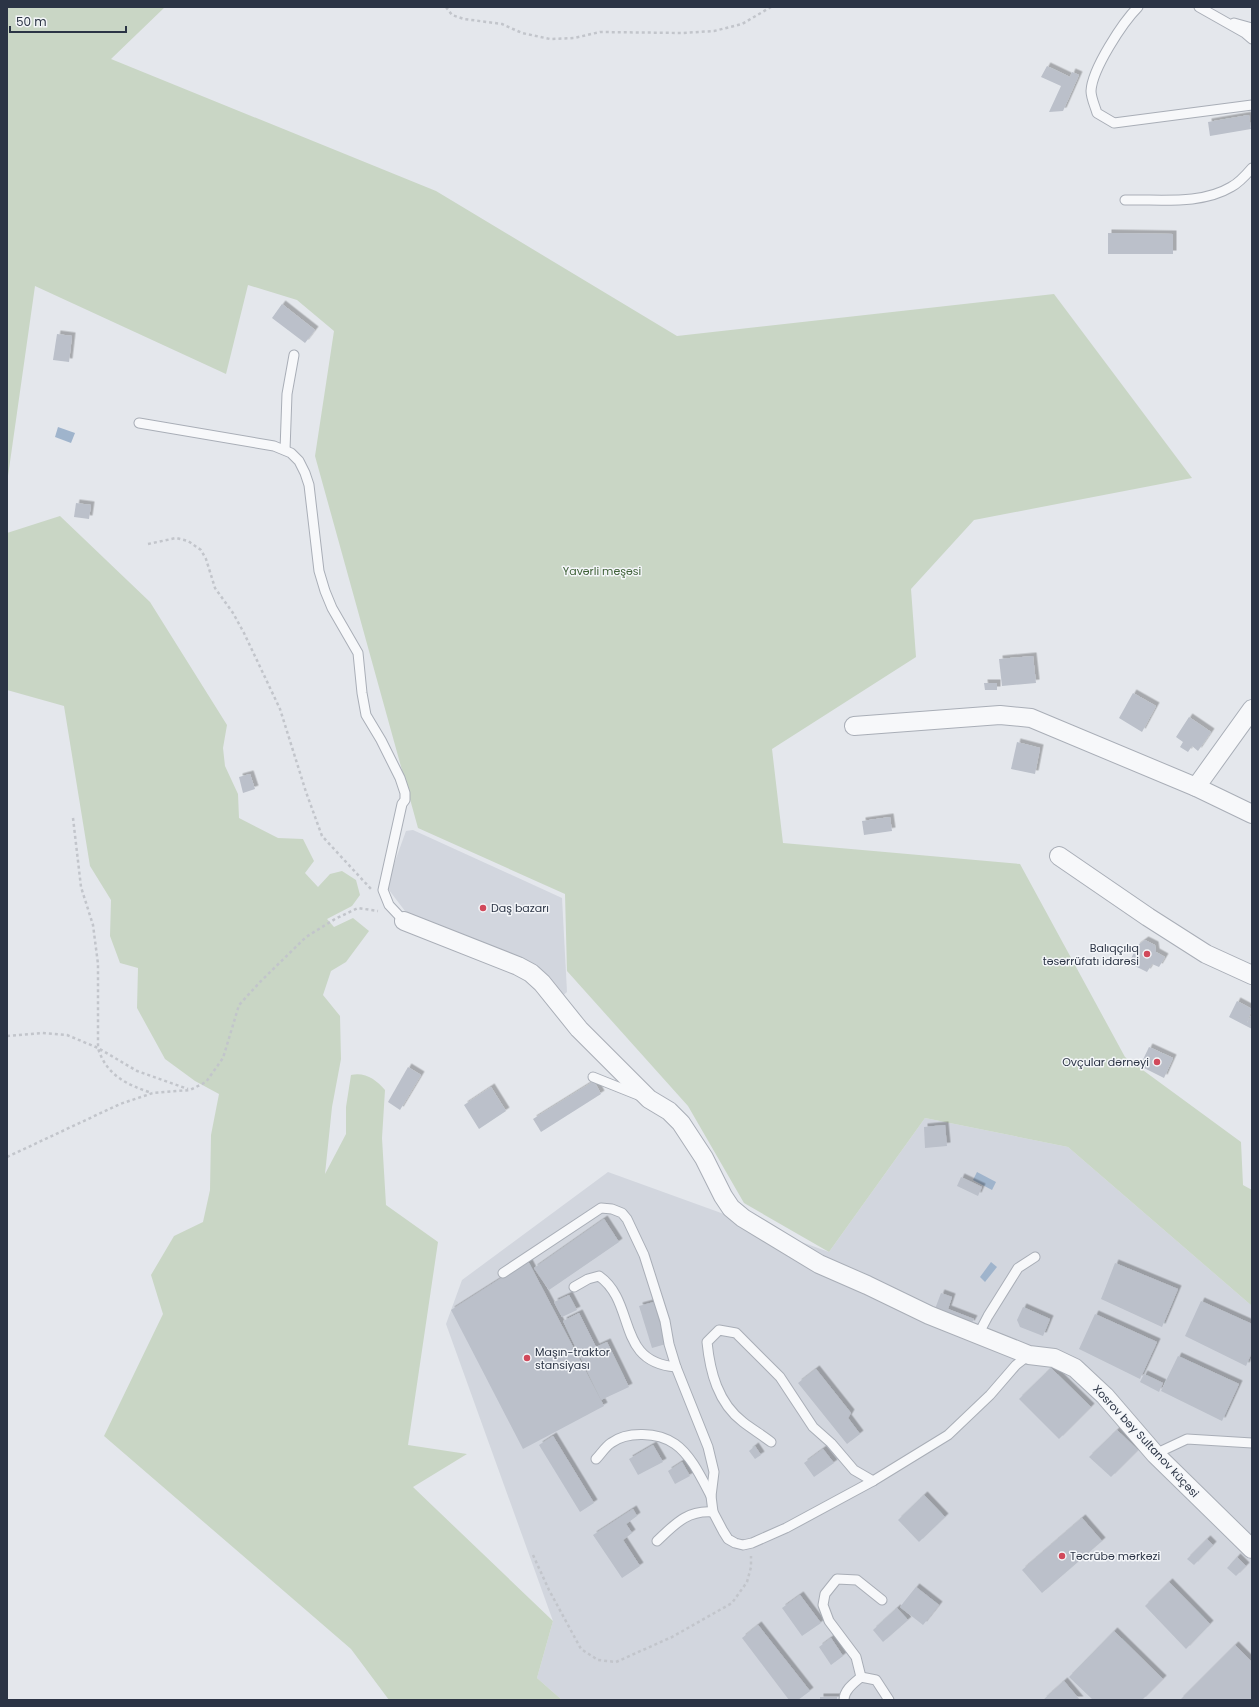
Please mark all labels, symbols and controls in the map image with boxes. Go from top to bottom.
scale bar [10,8,126,34]
text: 50 m [16,13,47,30]
park label: Yavərli meşəsi [563,563,642,579]
place label: Daş bazarı [491,900,549,916]
marker: Daş bazarı [478,903,488,913]
place label: Balıqçılıq təsərrüfatı idarəsi [1043,940,1139,969]
marker: Balıqçılıq təsərrüfatı idarəsi [1142,949,1152,959]
place label: Ovçular dərnəyi [1062,1054,1149,1070]
marker: Ovçular dərnəyi [1152,1057,1162,1067]
place label: Maşın-traktor stansiyası [535,1344,610,1373]
marker: Maşın-traktor stansiyası [522,1353,532,1363]
street label: Xosrov bəy Sultanov küçəsi [1089,1381,1203,1501]
place label: Təcrübə mərkəzi [1070,1548,1161,1564]
marker: Təcrübə mərkəzi [1057,1551,1067,1561]

